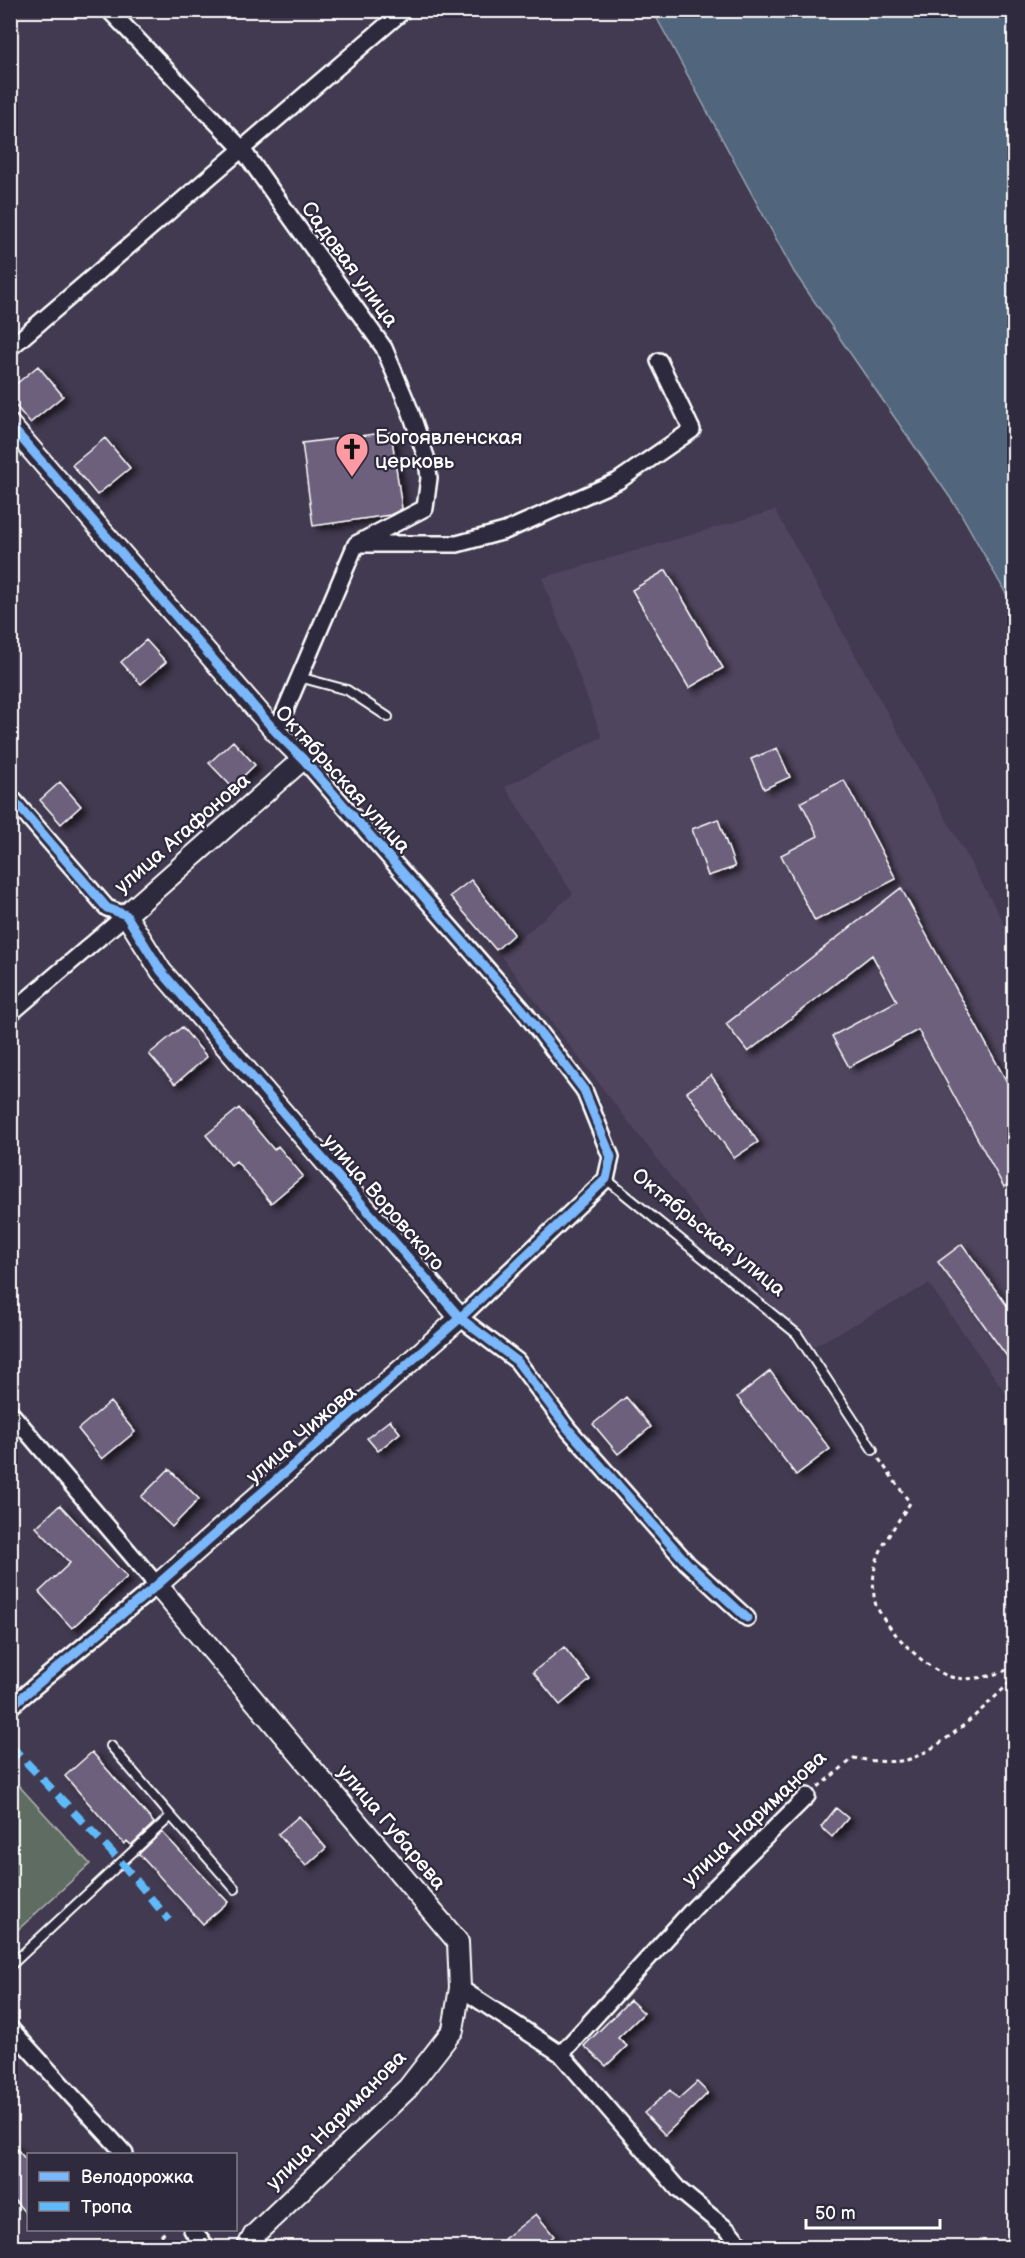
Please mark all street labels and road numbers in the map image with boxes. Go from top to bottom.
street label: Садовая улица [296,197,404,332]
street label: Октябрьская улица [270,700,416,859]
street label: улица Агафонова [109,767,256,899]
street label: улица Воровского [318,1129,450,1276]
street label: Октябрьская улица [627,1163,791,1302]
street label: улица Чижова [241,1379,362,1489]
street label: улица Нариманова [677,1745,832,1892]
street label: улица Губарева [332,1760,452,1896]
street label: улица Нариманова [261,2045,412,2196]

